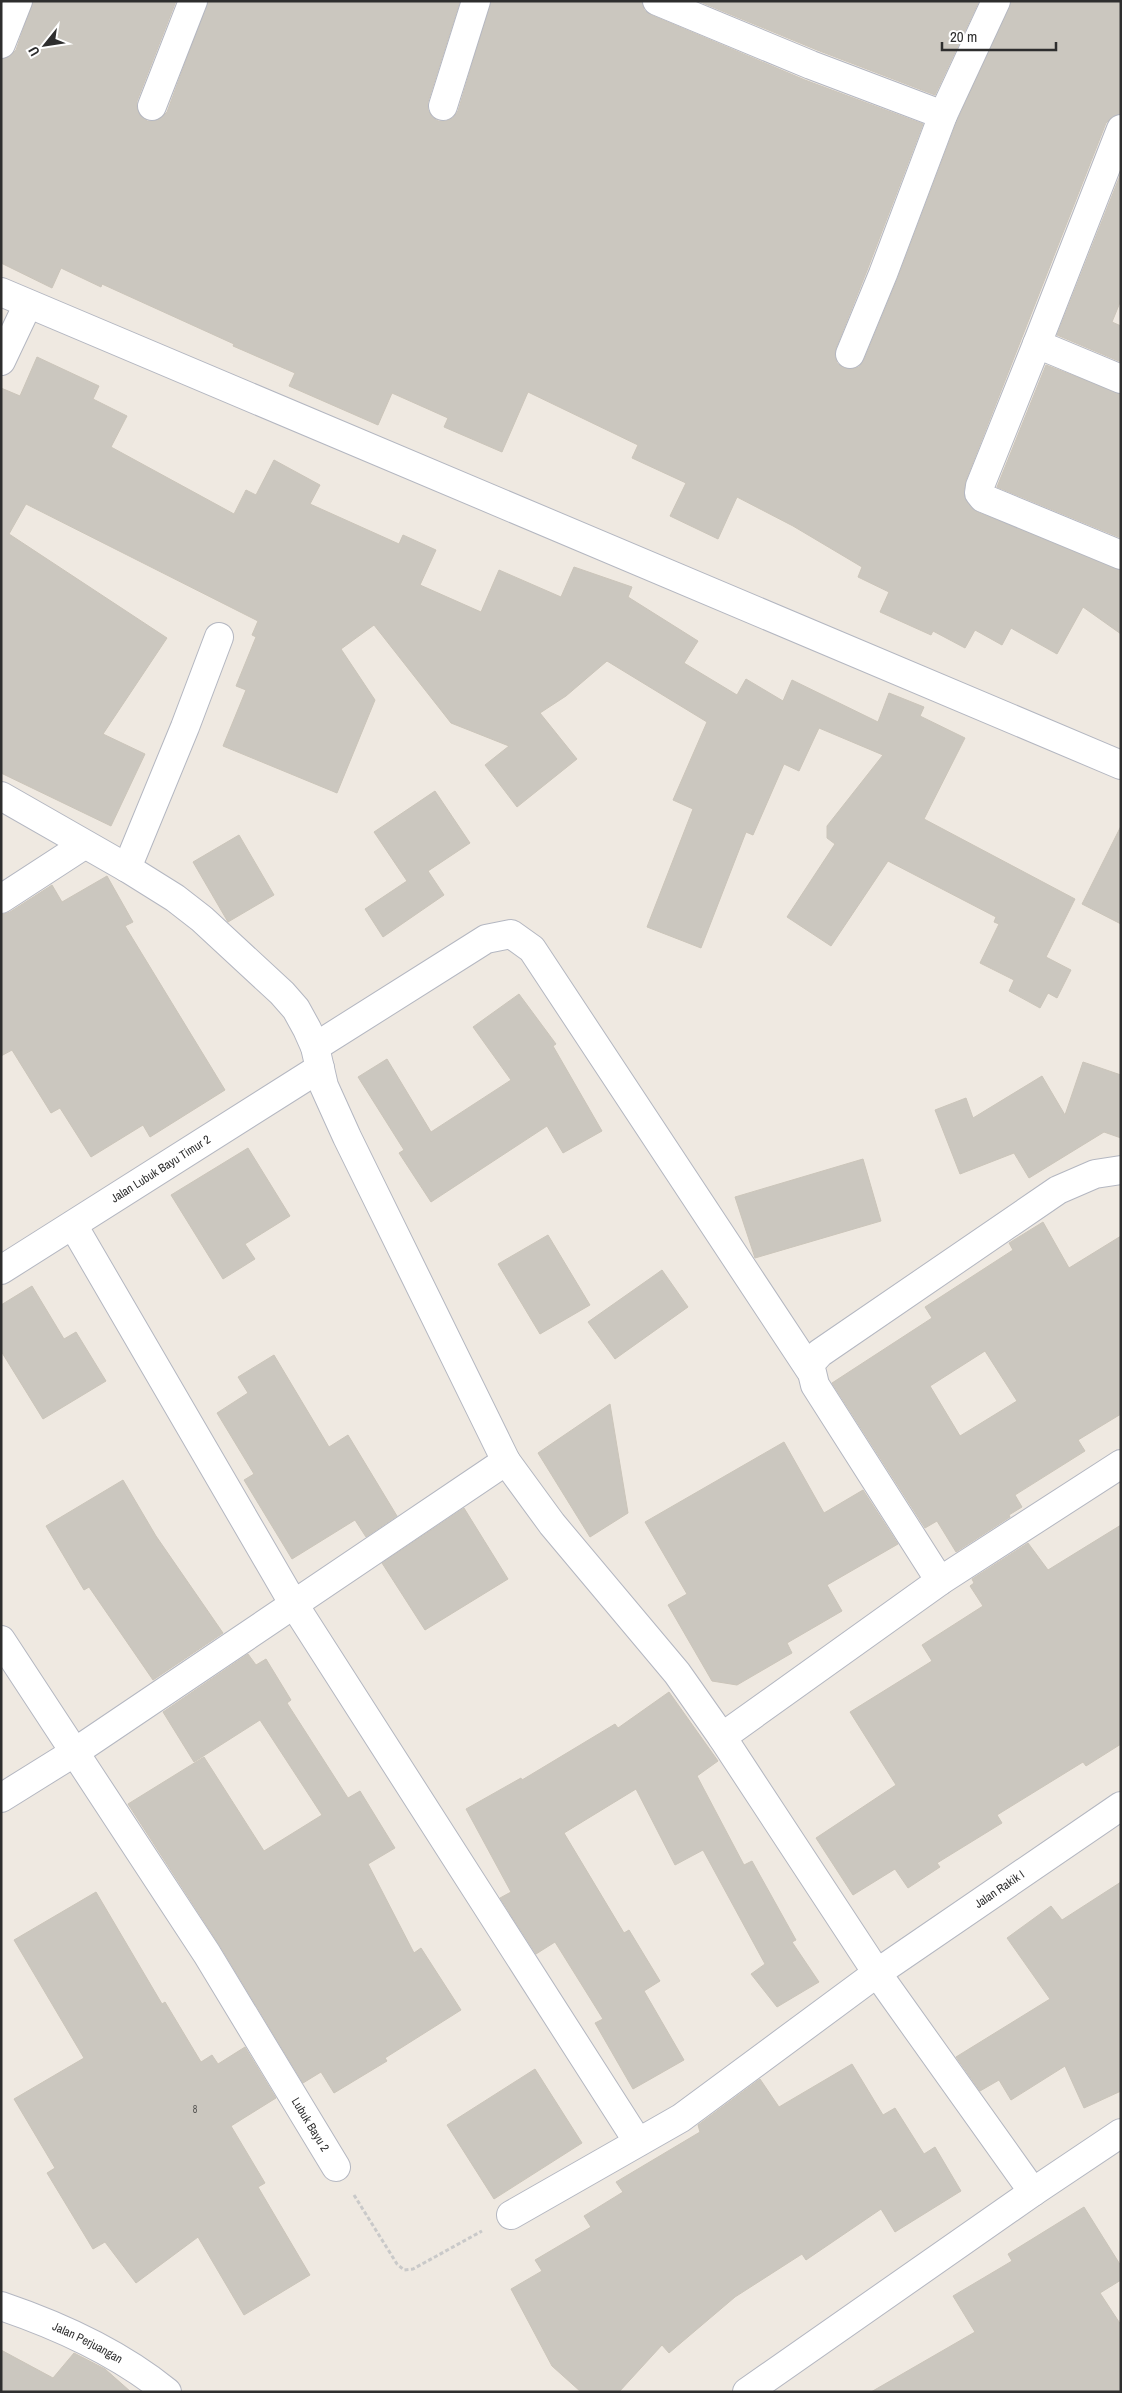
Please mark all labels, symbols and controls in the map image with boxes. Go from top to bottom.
north arrow [20,20,70,70]
scale bar [942,20,1056,52]
text: 20 m [950,26,977,47]
text: U [24,43,44,60]
street label: Jalan Lubuk Bayu Timur 2 [108,1131,213,1206]
street label: Jalan Rakik I [971,1866,1028,1912]
street label: Lubuk Bayu 2 [288,2095,333,2155]
house number: 8 [193,2103,198,2116]
street label: Jalan Perjuangan [50,2318,126,2367]

